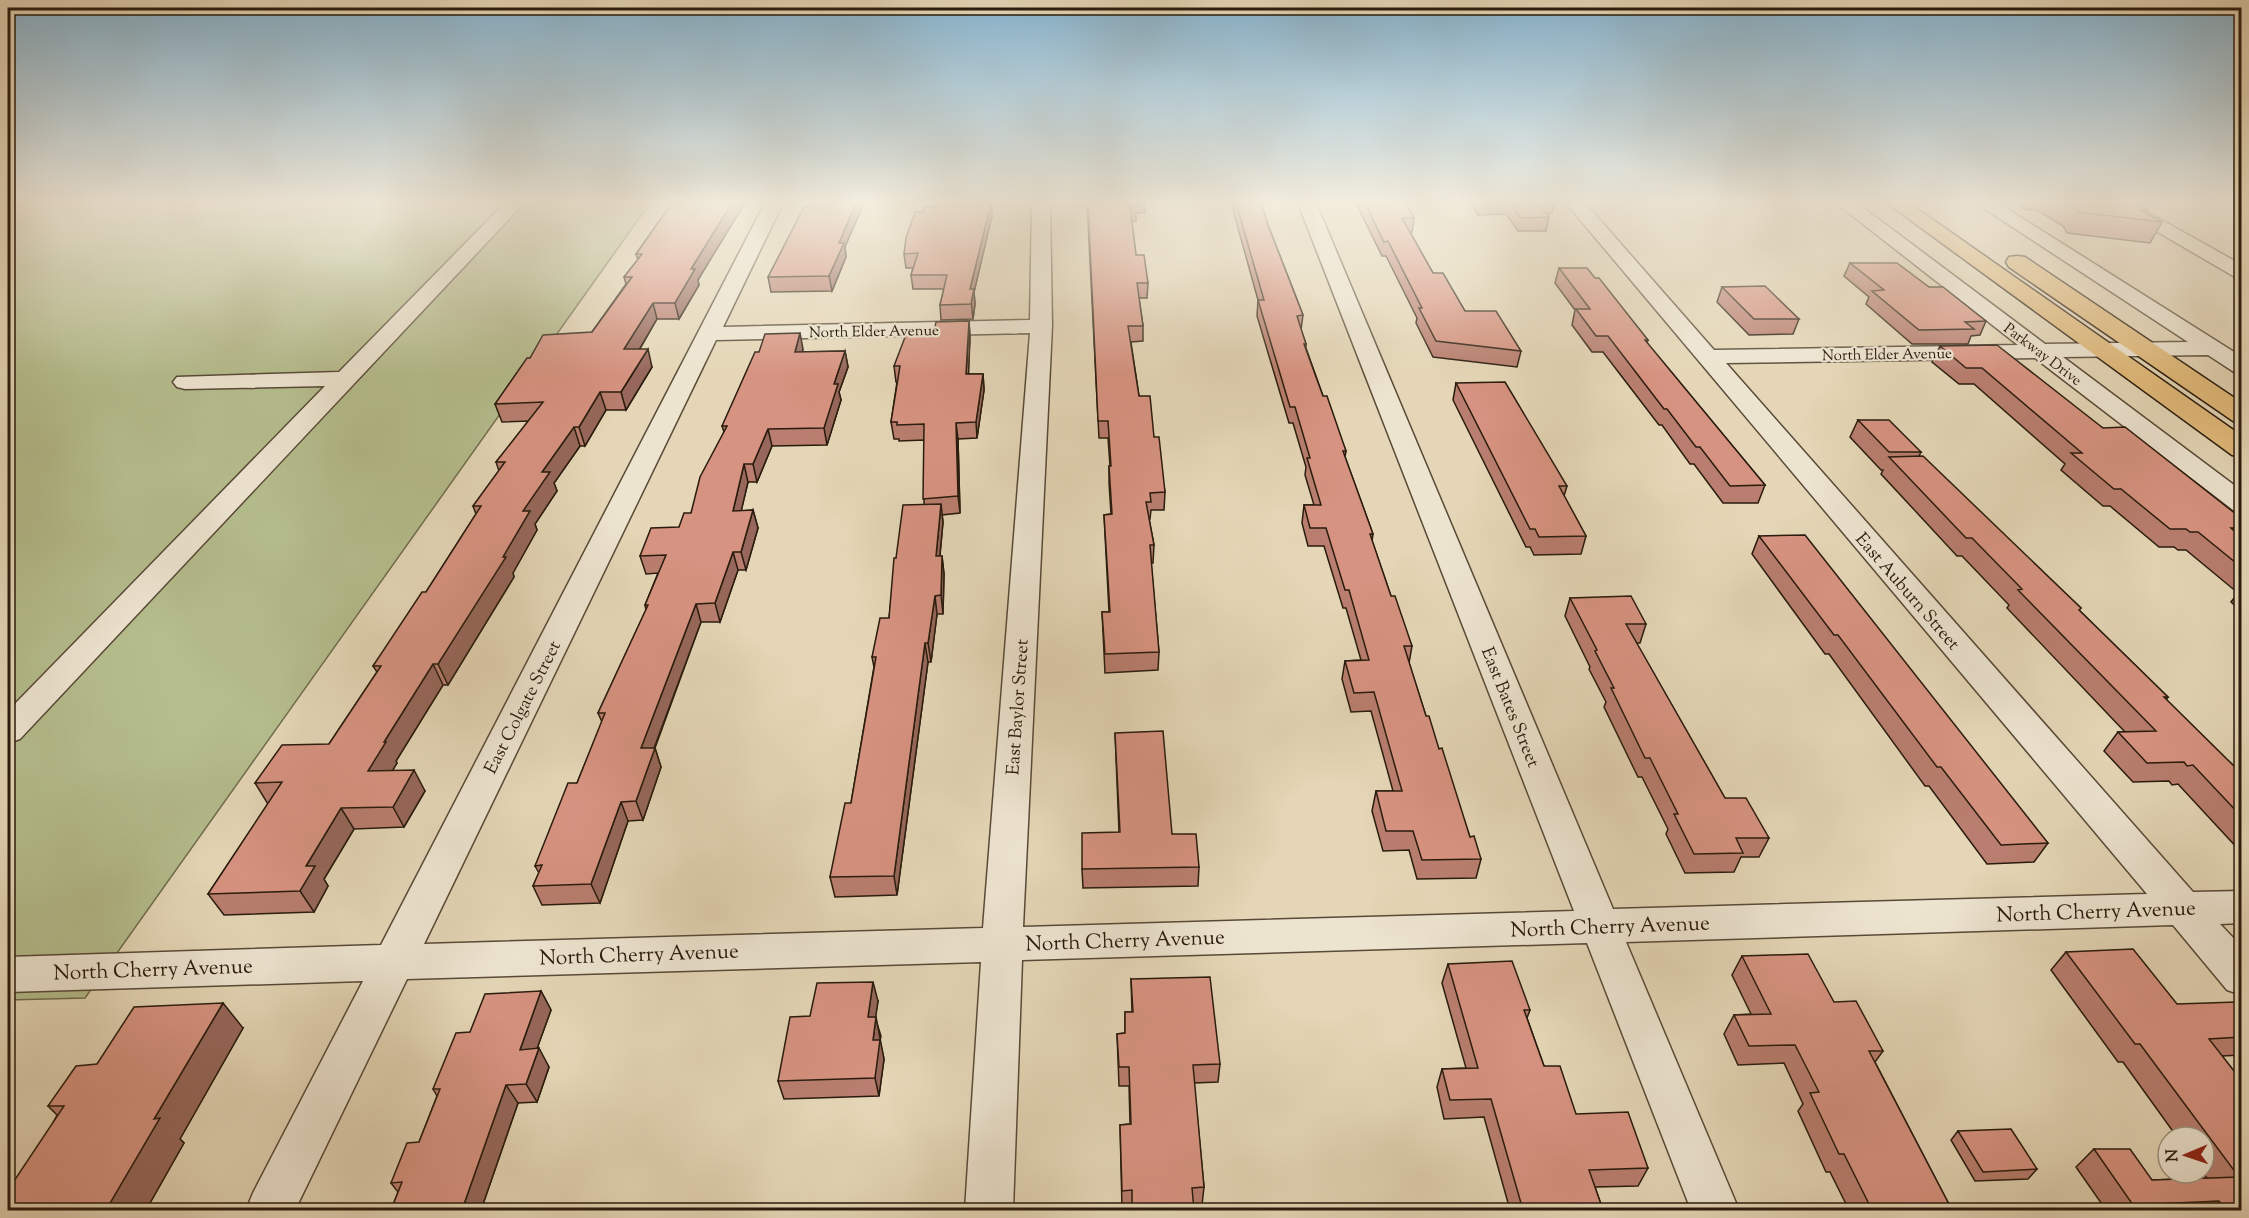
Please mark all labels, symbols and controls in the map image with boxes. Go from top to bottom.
street label: Parkway Drive [1999,319,2086,392]
street label: North Elder Avenue [809,321,939,344]
street label: North Elder Avenue [1822,344,1952,367]
street label: East Auburn Street [1848,528,1965,657]
street label: East Colgate Street [479,637,569,779]
street label: East Baylor Street [1001,638,1037,776]
street label: East Bates Street [1473,644,1545,772]
street label: North Cherry Avenue [1996,895,2196,931]
street label: North Cherry Avenue [1510,910,1710,946]
street label: North Cherry Avenue [1025,924,1225,960]
street label: North Cherry Avenue [539,938,739,974]
street label: North Cherry Avenue [53,953,253,989]
north arrow [2156,1125,2216,1185]
text: N [2162,1148,2185,1162]

